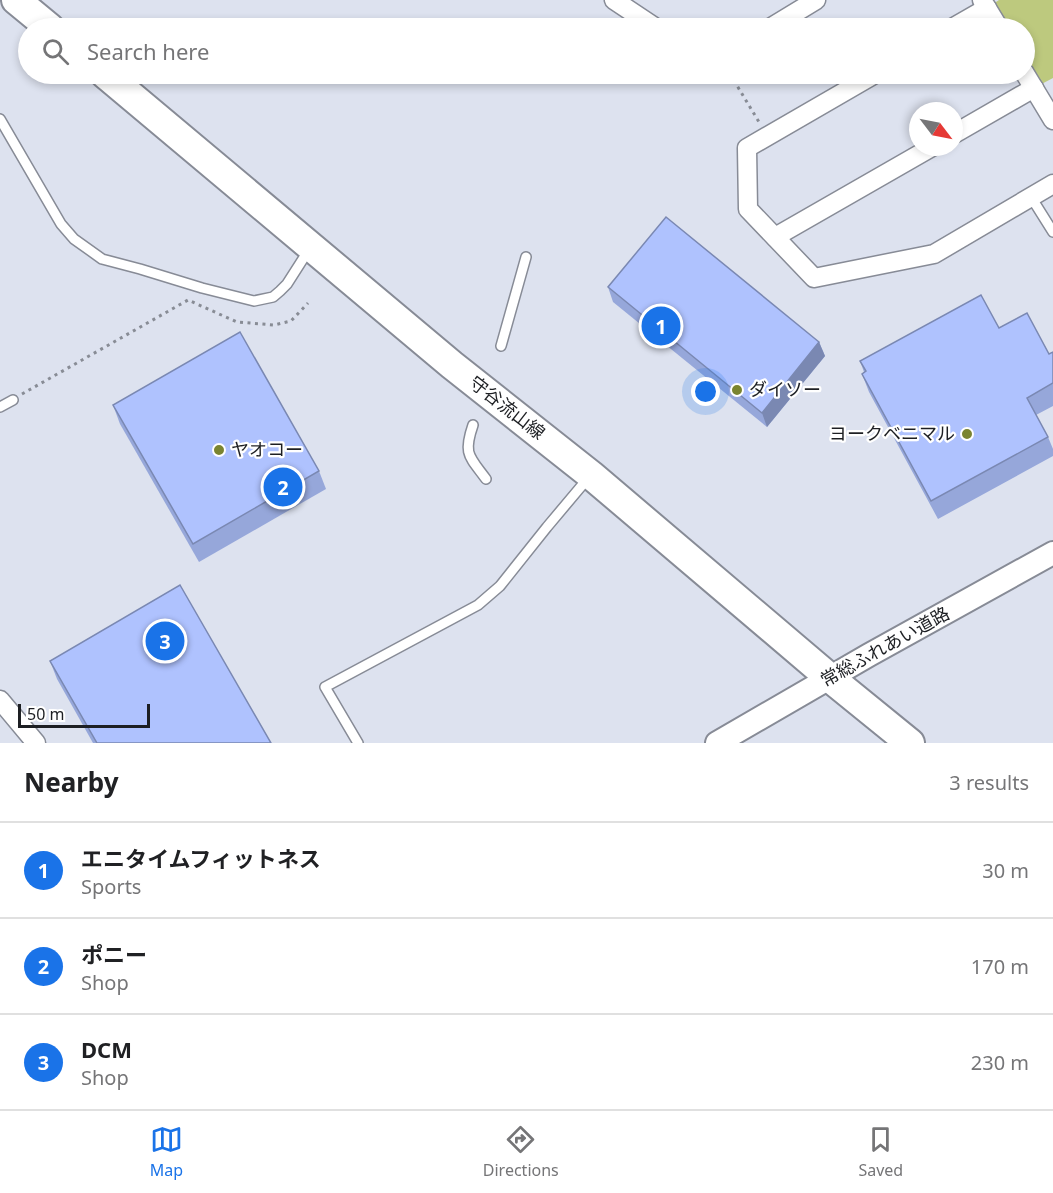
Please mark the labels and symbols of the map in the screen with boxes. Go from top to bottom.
north arrow [909,102,963,156]
pin: 1 [642,304,680,348]
street label: 守谷流山線 [465,370,550,444]
your location [691,377,720,406]
place label: ダイソー [749,377,821,401]
marker: ダイソー [730,383,744,397]
place label: ヨークベニマル [829,421,955,445]
marker: ヨークベニマル [960,427,974,441]
place label: ヤオコー [231,437,303,461]
marker: ヤオコー [212,443,226,457]
pin: 2 [264,464,302,510]
street label: 常総ふれあい道路 [816,601,953,692]
pin: 3 [146,618,184,664]
scale bar [18,701,150,728]

